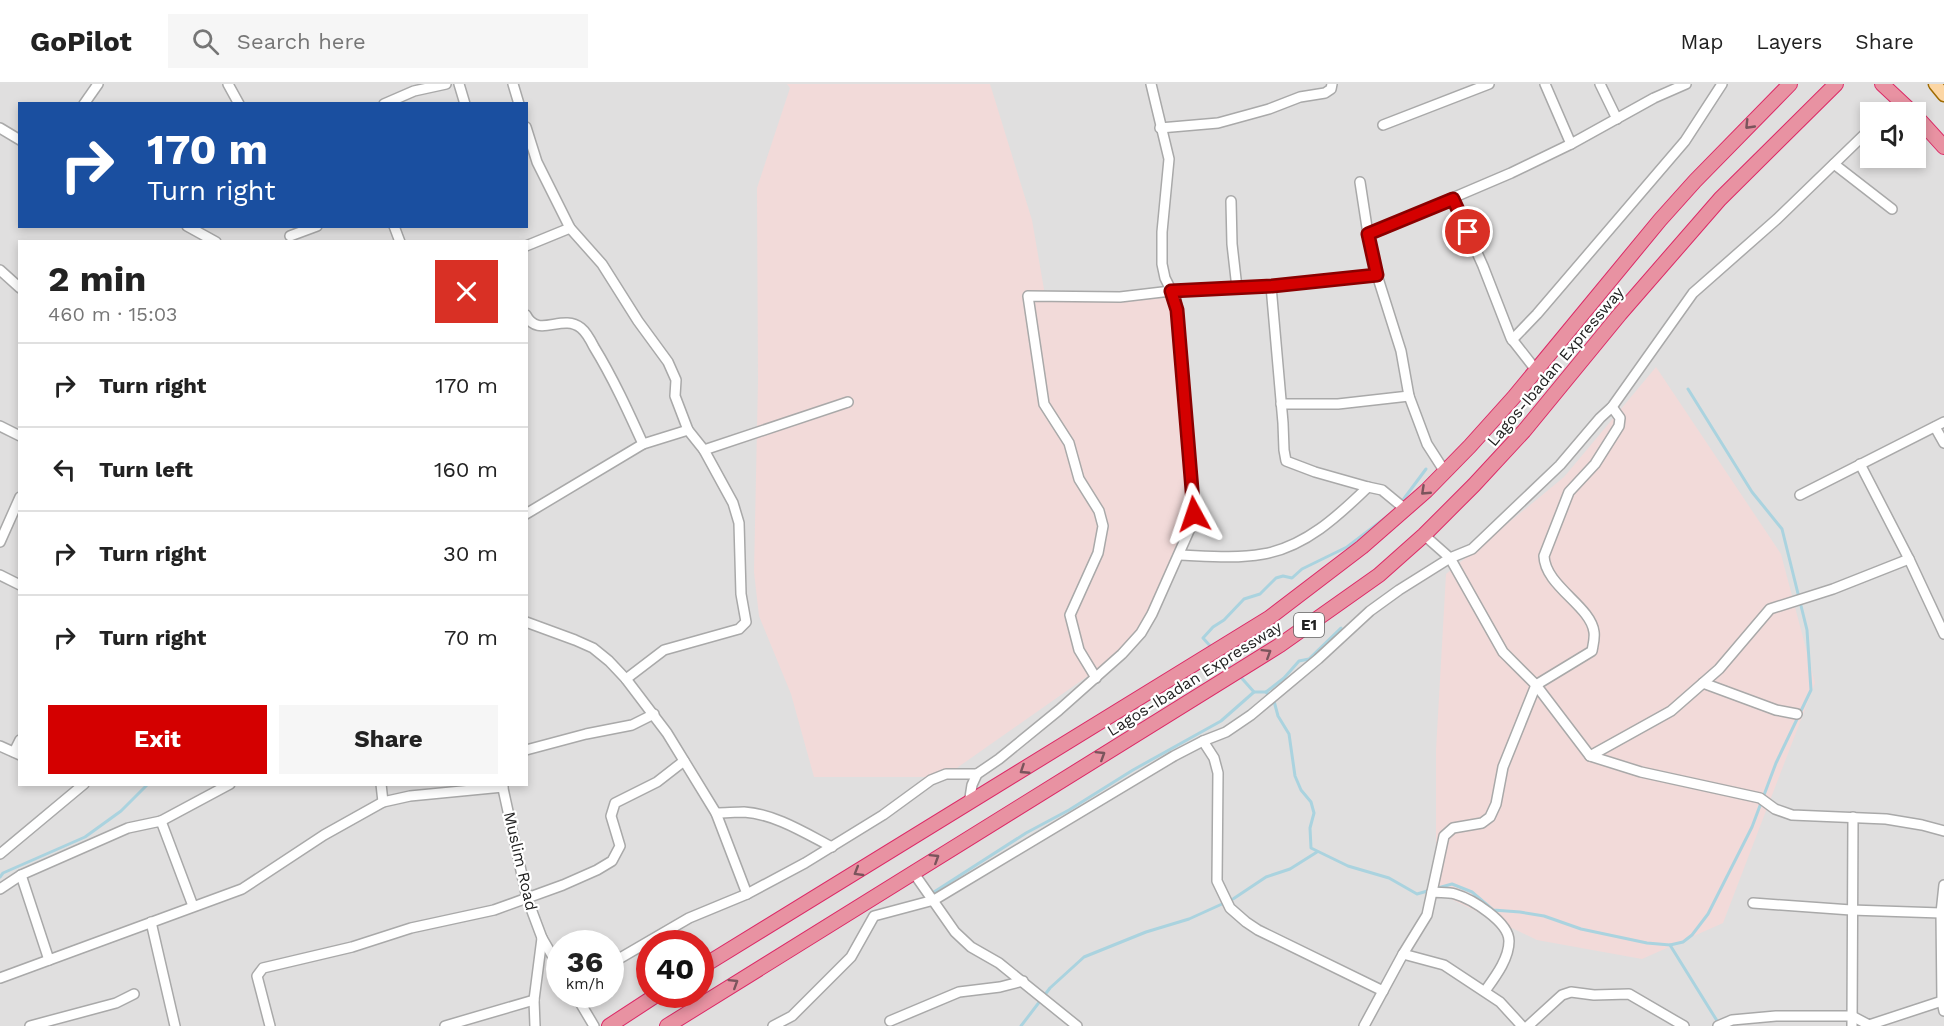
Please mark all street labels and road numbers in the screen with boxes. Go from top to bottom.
street label: Lagos-Ibadan Expressway [1483,282,1628,450]
road number: E1 [1294,613,1324,637]
street label: Lagos-Ibadan Expressway [1103,616,1286,740]
street label: Muslim Road [500,810,541,912]

